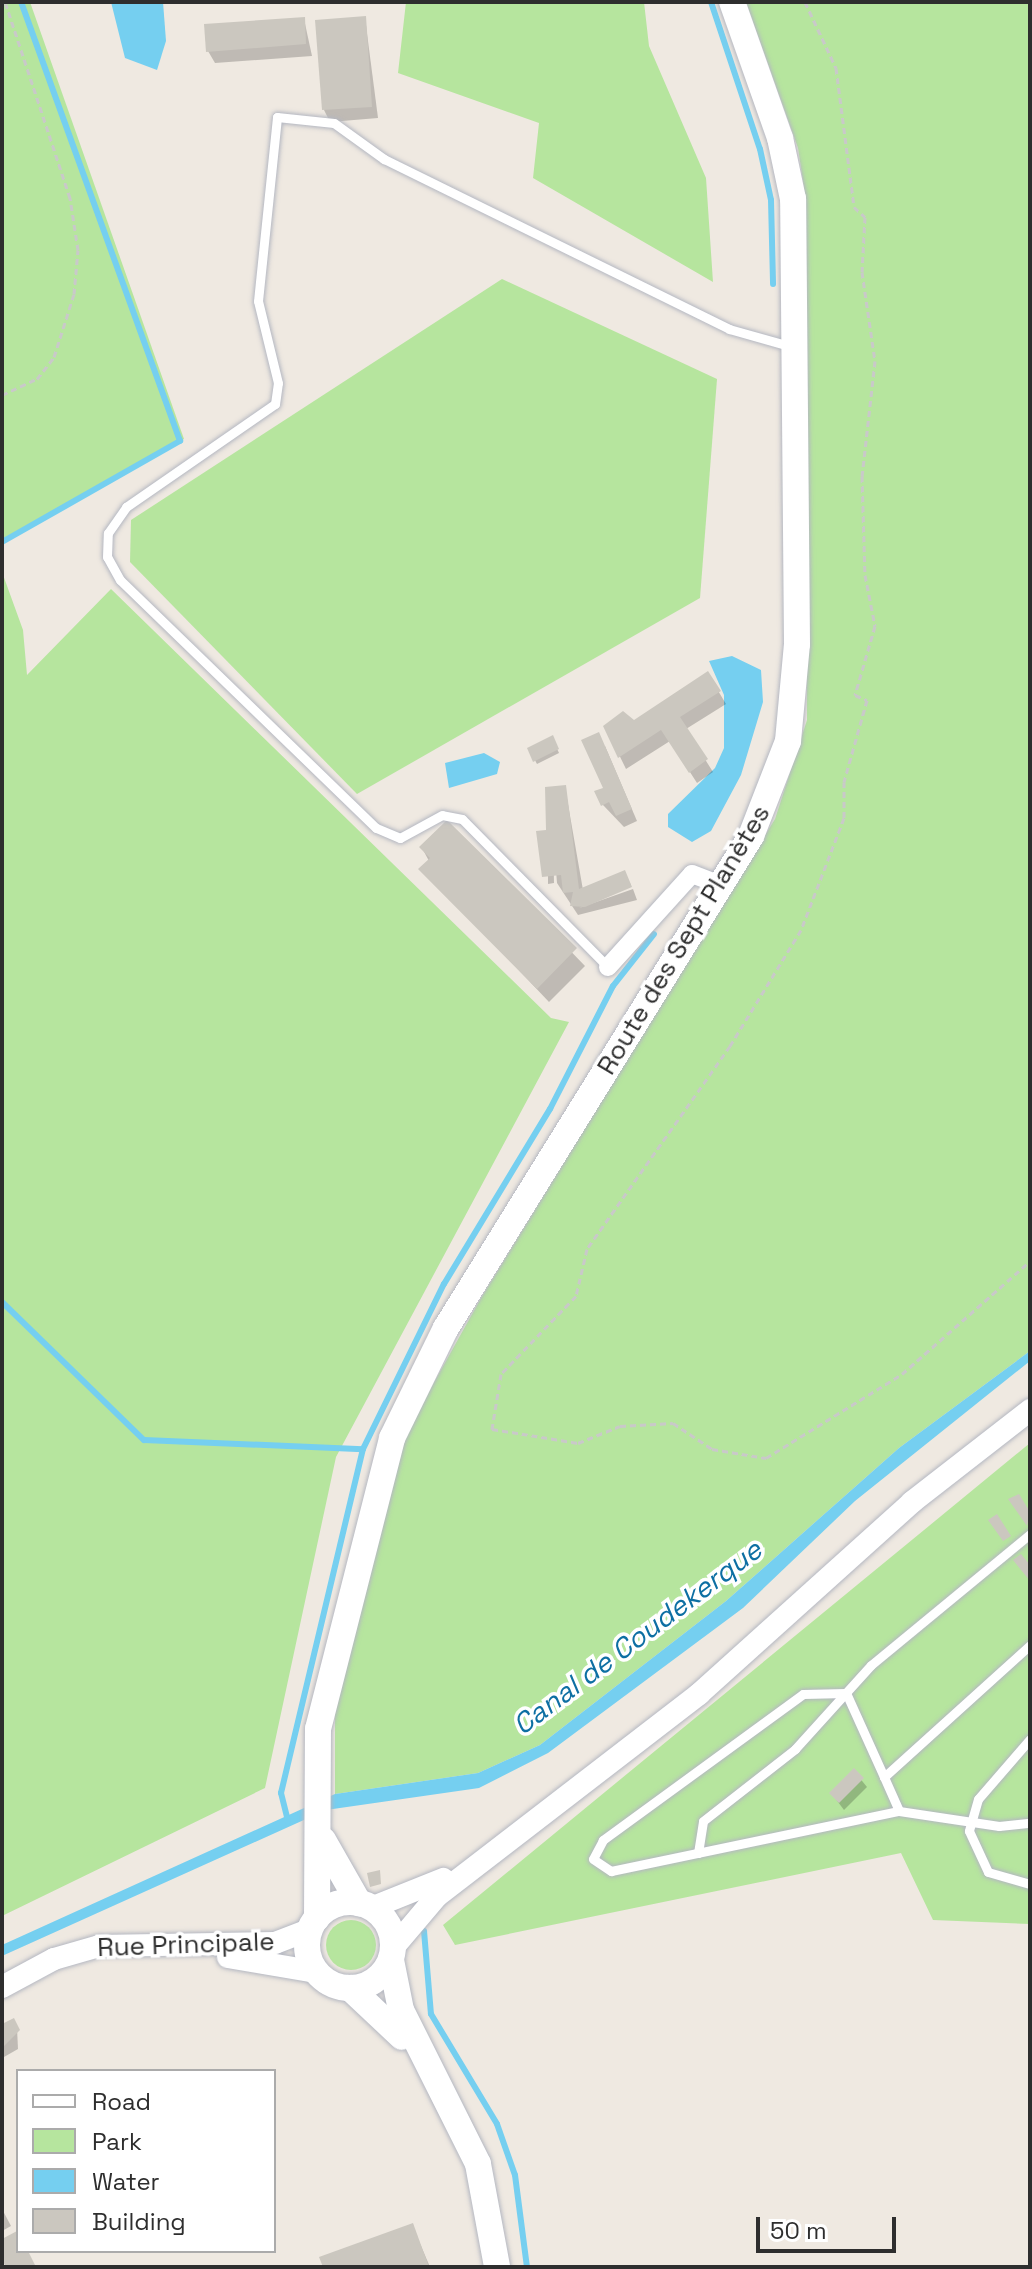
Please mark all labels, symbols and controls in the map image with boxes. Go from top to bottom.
street label: Route des Sept Planètes [591,800,777,1080]
water label: Canal de Coudekerque [506,1532,768,1742]
street label: Rue Principale [97,1926,275,1964]
legend [16,2069,276,2253]
text: Road [92,2086,151,2117]
text: Park [92,2126,142,2157]
text: Water [92,2166,160,2197]
scale bar [760,2201,900,2251]
text: Building [92,2206,186,2237]
text: 50 m [770,2215,827,2246]

